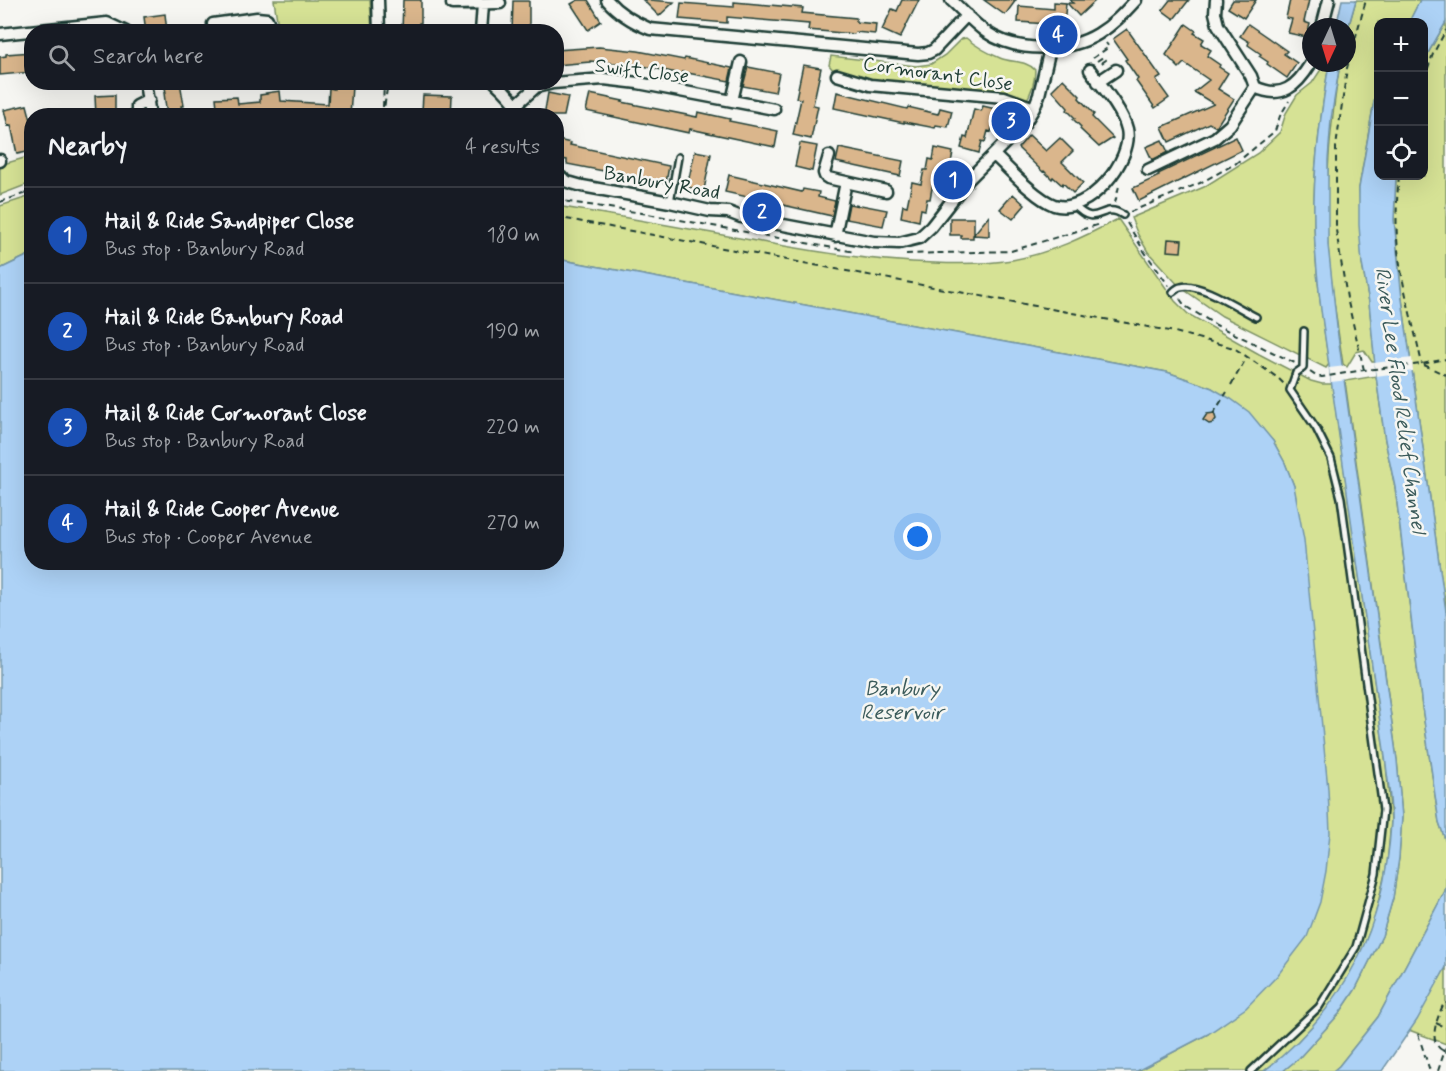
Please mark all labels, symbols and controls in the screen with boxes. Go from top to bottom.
pin: 4 [1038,12,1078,57]
north arrow [1302,18,1356,72]
map controls [1374,18,1428,180]
button: + [1374,18,1428,72]
search box [24,24,564,90]
icon: search [45,41,78,74]
text: Search here [93,43,204,71]
street label: Cormorant Close [861,51,1014,98]
street label: Swift Close [593,52,690,91]
button: − [1374,72,1428,126]
pin: 3 [992,98,1030,144]
button: locate [1374,126,1428,180]
text: Nearby [48,130,127,164]
text: 4 results [465,134,540,161]
pin: 1 [934,158,972,202]
street label: Banbury Road [601,160,722,207]
pin: 2 [742,190,782,234]
text: Hail & Ride Sandpiper Close [105,208,354,236]
text: 1 [63,222,72,249]
text: 180 m [487,222,540,249]
text: Bus stop · Banbury Road [105,236,304,263]
water label: River Lee Flood Relief Channel [1367,265,1433,538]
text: Hail & Ride Banbury Road [105,304,343,332]
text: 2 [63,318,72,345]
text: 190 m [486,318,540,345]
text: Bus stop · Banbury Road [105,332,304,359]
text: Hail & Ride Cormorant Close [105,400,367,428]
text: 3 [63,414,72,441]
text: 220 m [486,414,540,441]
text: Bus stop · Banbury Road [105,428,304,455]
text: Hail & Ride Cooper Avenue [105,496,339,524]
text: 4 [62,510,73,537]
text: 270 m [487,510,540,537]
your location [903,522,932,551]
text: Bus stop · Cooper Avenue [105,524,313,551]
water label: Banbury Reservoir [861,675,947,727]

